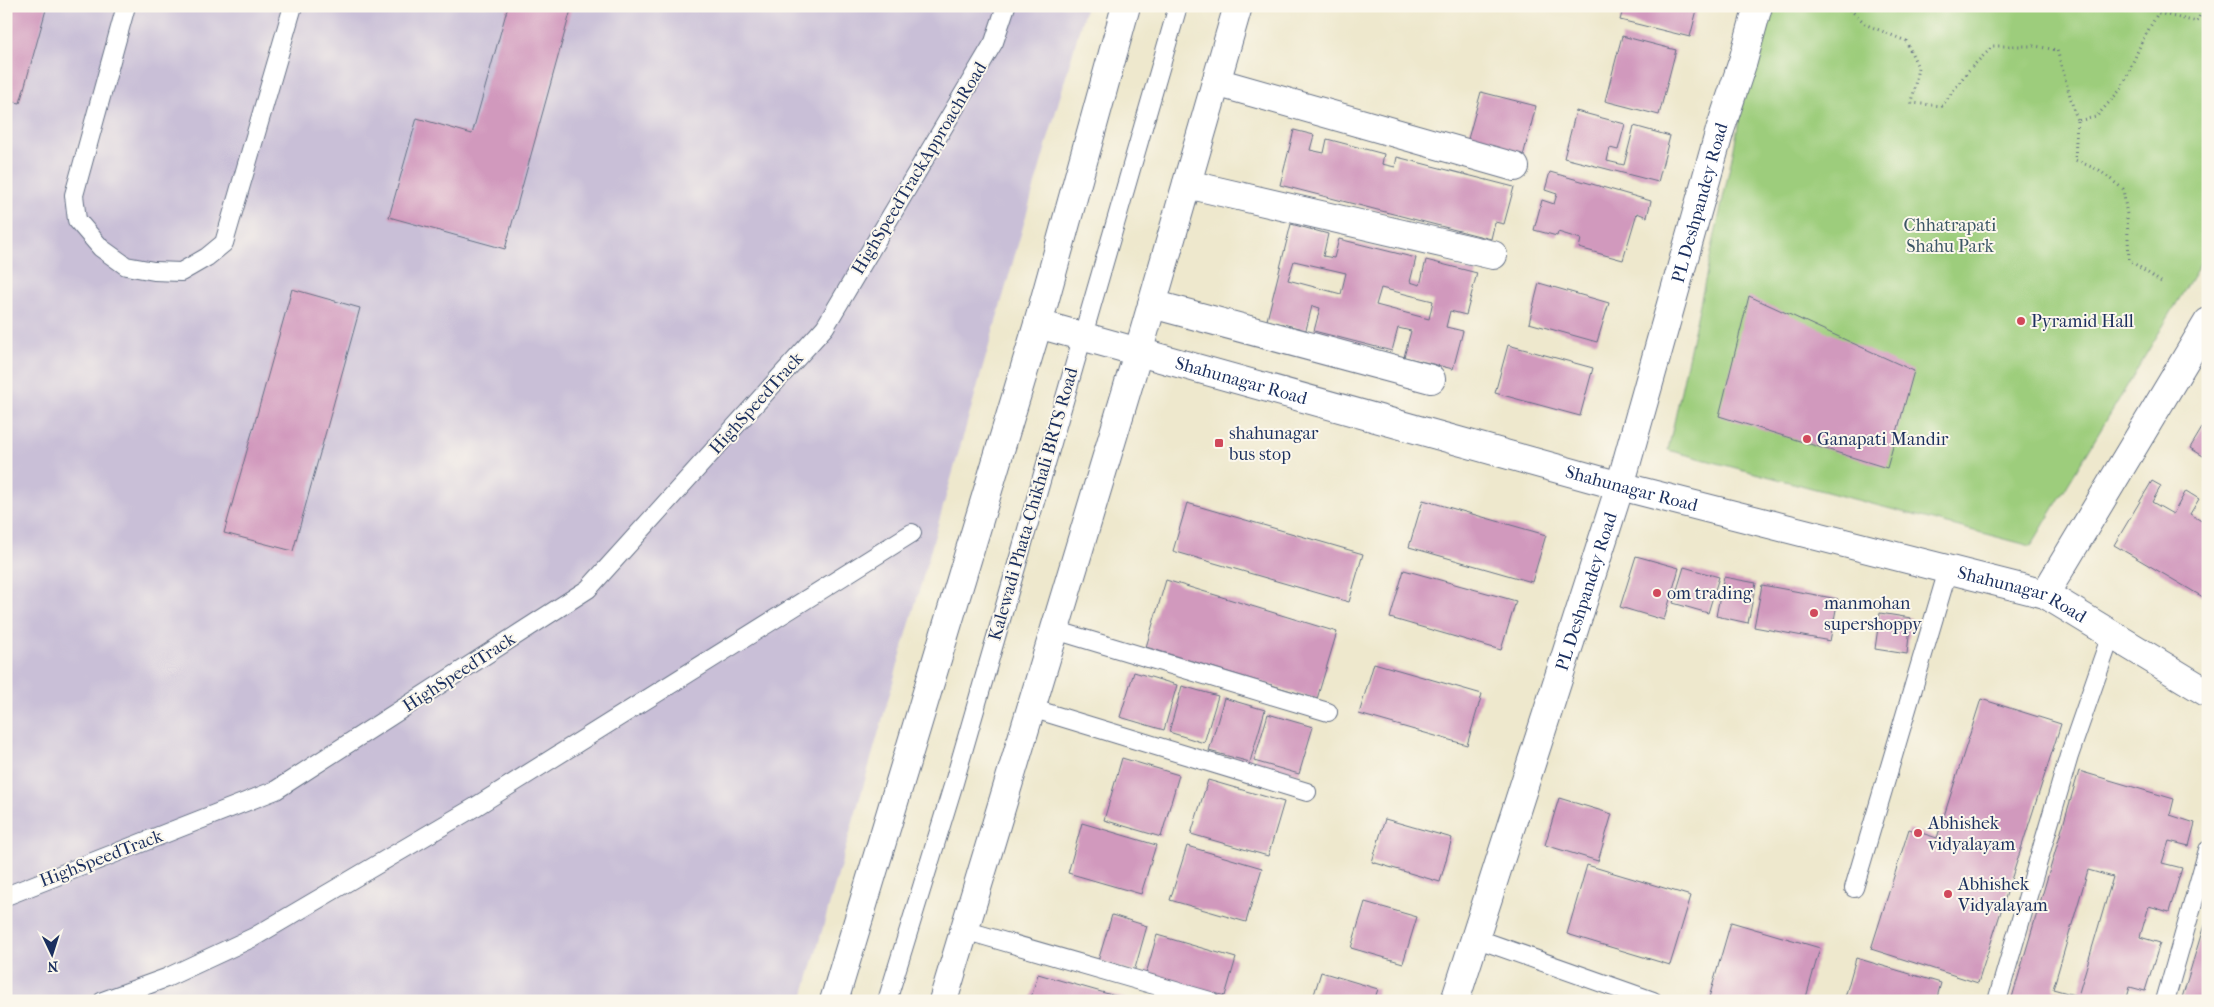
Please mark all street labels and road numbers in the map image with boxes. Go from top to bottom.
street label: HighSpeedTrackApproachRoad [848,58,991,278]
street label: PL Deshpandey Road [1668,120,1733,285]
street label: HighSpeedTrack [705,348,808,459]
street label: Shahunagar Road [1173,353,1310,409]
street label: Kalewadi Phata-Chikhali BRTS Road [984,365,1083,643]
street label: Shahunagar Road [1563,461,1700,516]
street label: PL Deshpandey Road [1551,510,1622,674]
street label: Shahunagar Road [1955,562,2090,628]
street label: HighSpeedTrack [399,628,520,717]
street label: HighSpeedTrack [37,825,166,892]

